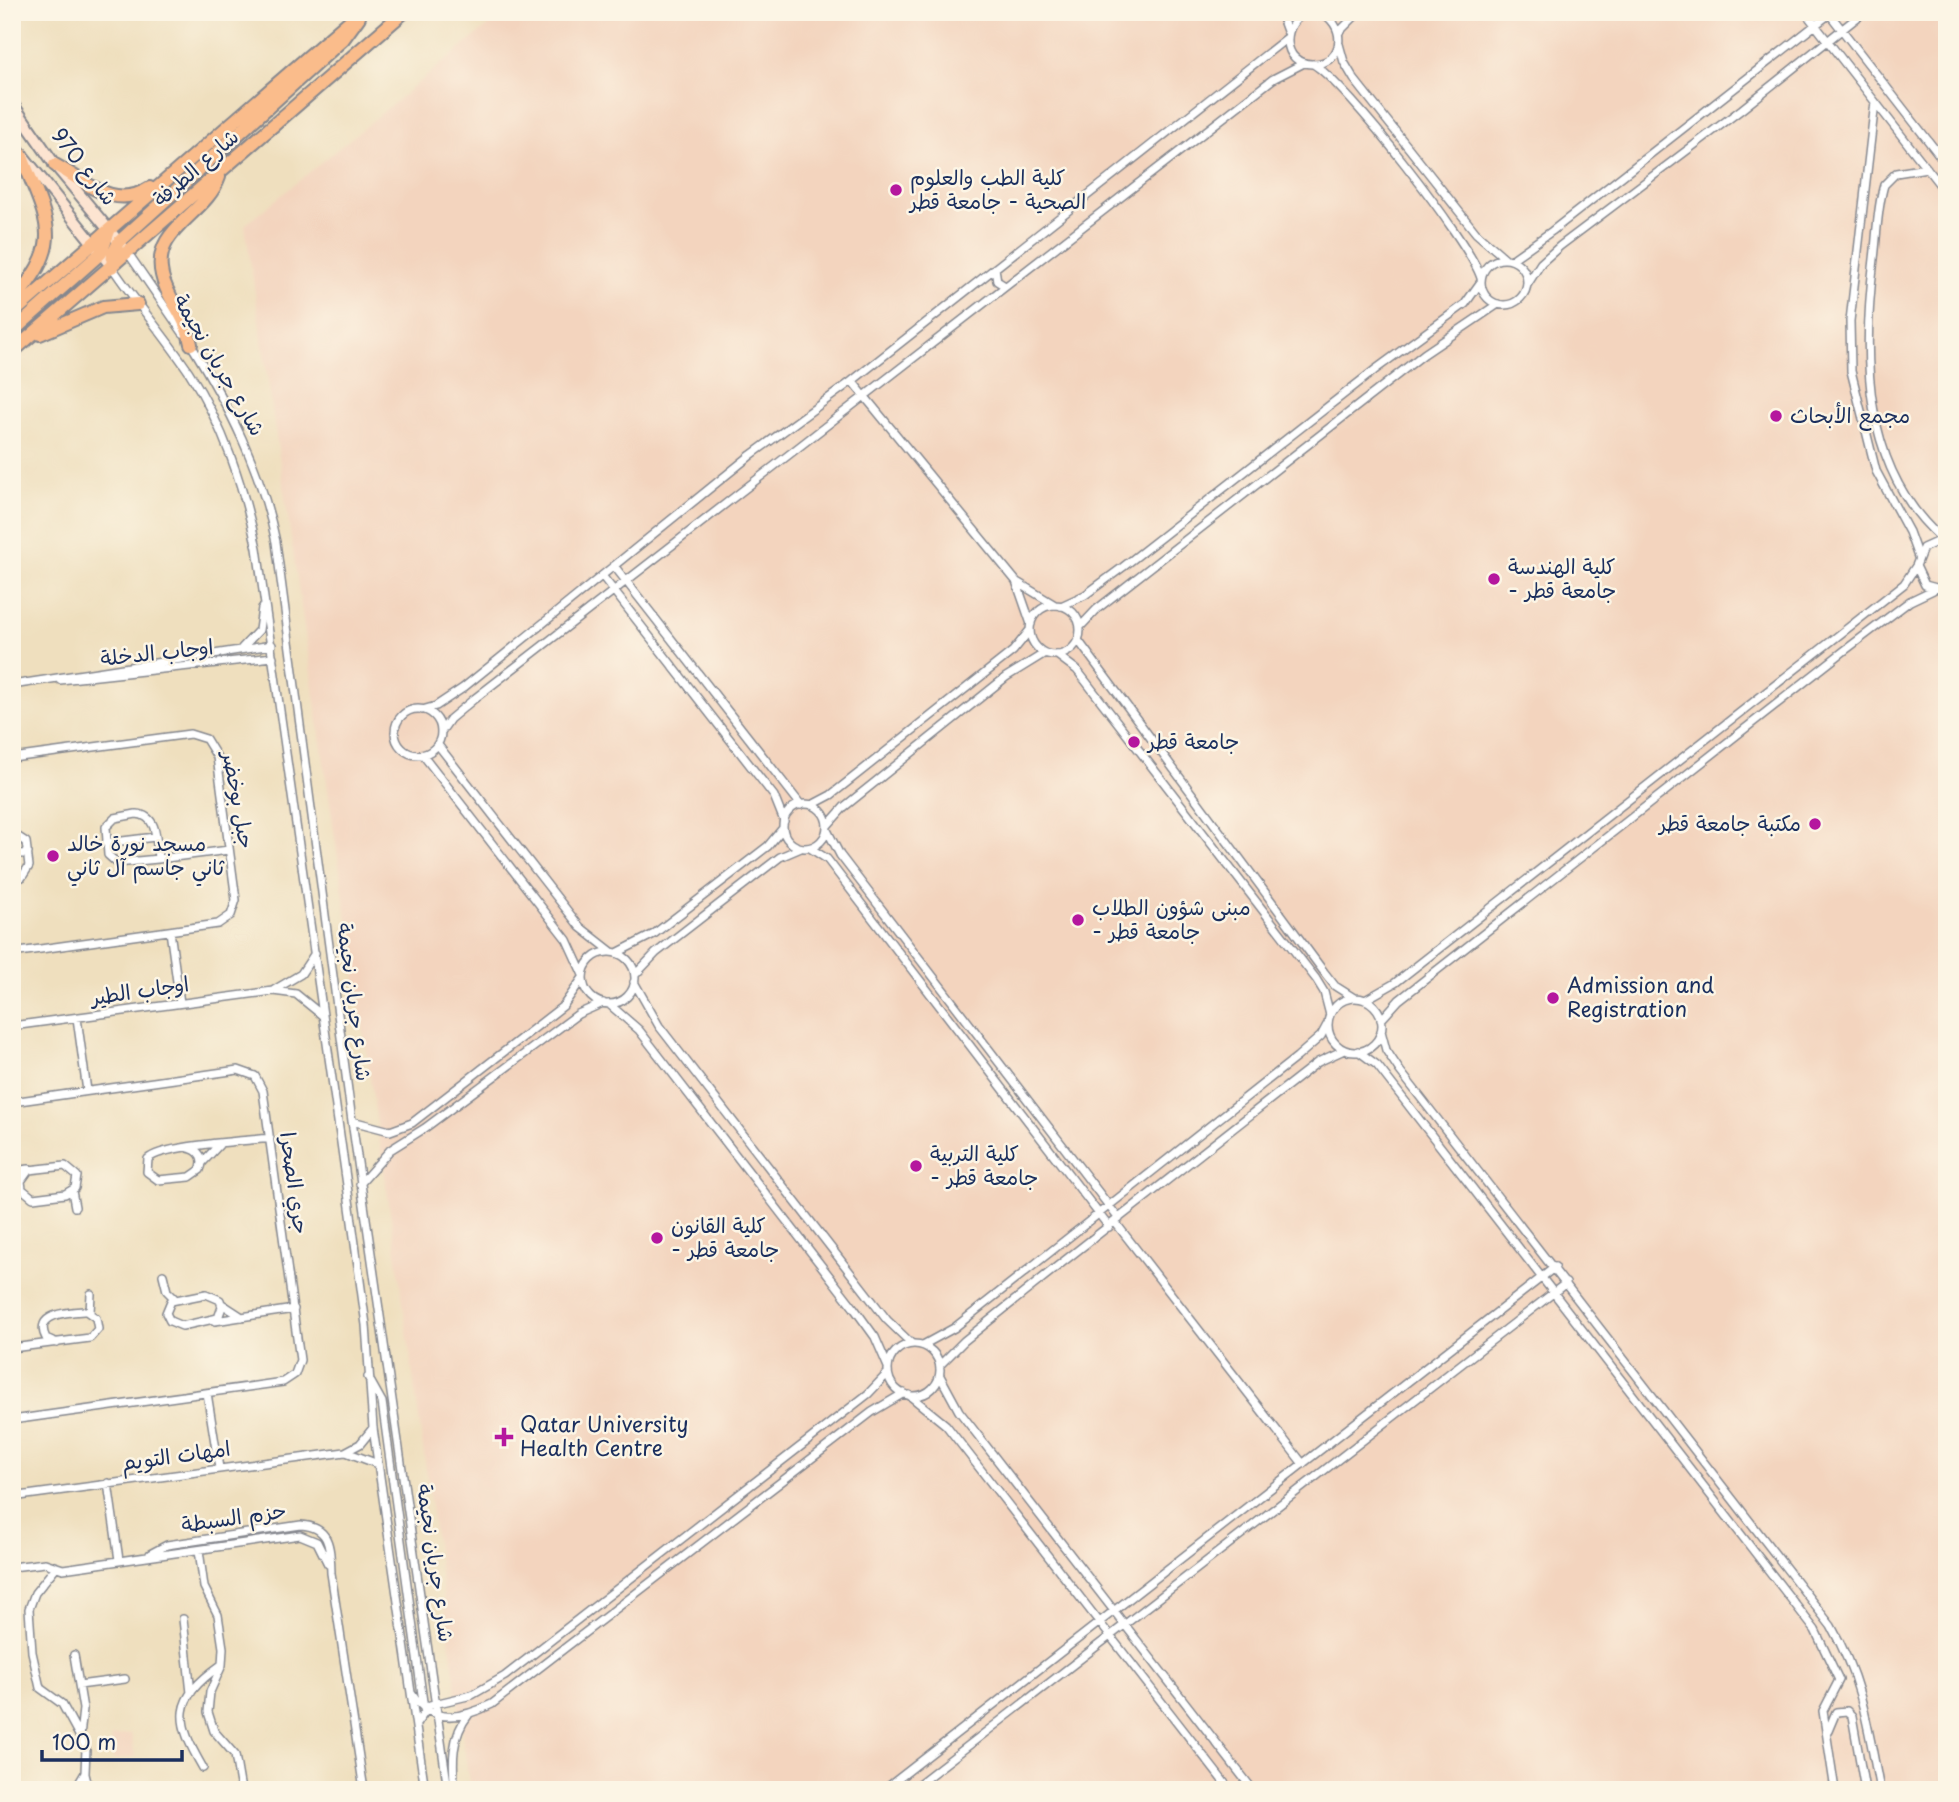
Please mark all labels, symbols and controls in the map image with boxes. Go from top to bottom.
street label: شارع 970 [44,120,126,212]
street label: شارع الطرفة [144,120,246,214]
place label: كلية الطب والعلوم الصحية - جامعة قطر [908,160,1086,216]
marker: كلية الطب والعلوم الصحية - جامعة قطر [888,182,904,198]
street label: شارع جريان نجيمة [166,287,274,441]
place label: مجمع الأبحاث [1790,398,1910,431]
marker: مجمع الأبحاث [1768,408,1784,424]
place label: كلية الهندسة - جامعة قطر [1508,549,1616,605]
marker: كلية الهندسة - جامعة قطر [1486,571,1502,587]
street label: اوجاب الدخلة [99,629,215,673]
place label: جامعة قطر [1146,724,1239,756]
marker: جامعة قطر [1126,734,1142,750]
street label: جبل بوخضر [215,746,264,851]
place label: مكتبة جامعة قطر [1657,806,1801,838]
marker: مكتبة جامعة قطر [1807,816,1823,832]
place label: مسجد نورة خالد ثاني جاسم آل ثاني [67,826,225,887]
marker: مسجد نورة خالد ثاني جاسم آل ثاني [45,848,61,864]
place label: مبنى شؤون الطلاب - جامعة قطر [1092,890,1251,946]
marker: مبنى شؤون الطلاب - جامعة قطر [1070,912,1086,928]
street label: شارع جريان نجيمة [329,921,382,1083]
street label: اوجاب الطير [87,966,191,1012]
place label: Admission and Registration [1567,968,1714,1024]
marker: Admission and Registration [1545,990,1561,1006]
street label: جري الصحرا [272,1130,319,1236]
place label: كلية التربية - جامعة قطر [930,1136,1038,1192]
marker: كلية التربية - جامعة قطر [908,1158,924,1174]
place label: كلية القانون - جامعة قطر [671,1208,779,1264]
marker: كلية القانون - جامعة قطر [649,1230,665,1246]
place label: Qatar University Health Centre [520,1407,689,1463]
marker: Qatar University Health Centre [494,1427,514,1447]
street label: امهات التويم [119,1431,233,1479]
street label: شارع جريان نجيمة [409,1482,464,1644]
street label: حزم السبطة [179,1493,289,1541]
scale bar [42,1718,182,1762]
text: 100 m [52,1725,116,1757]

